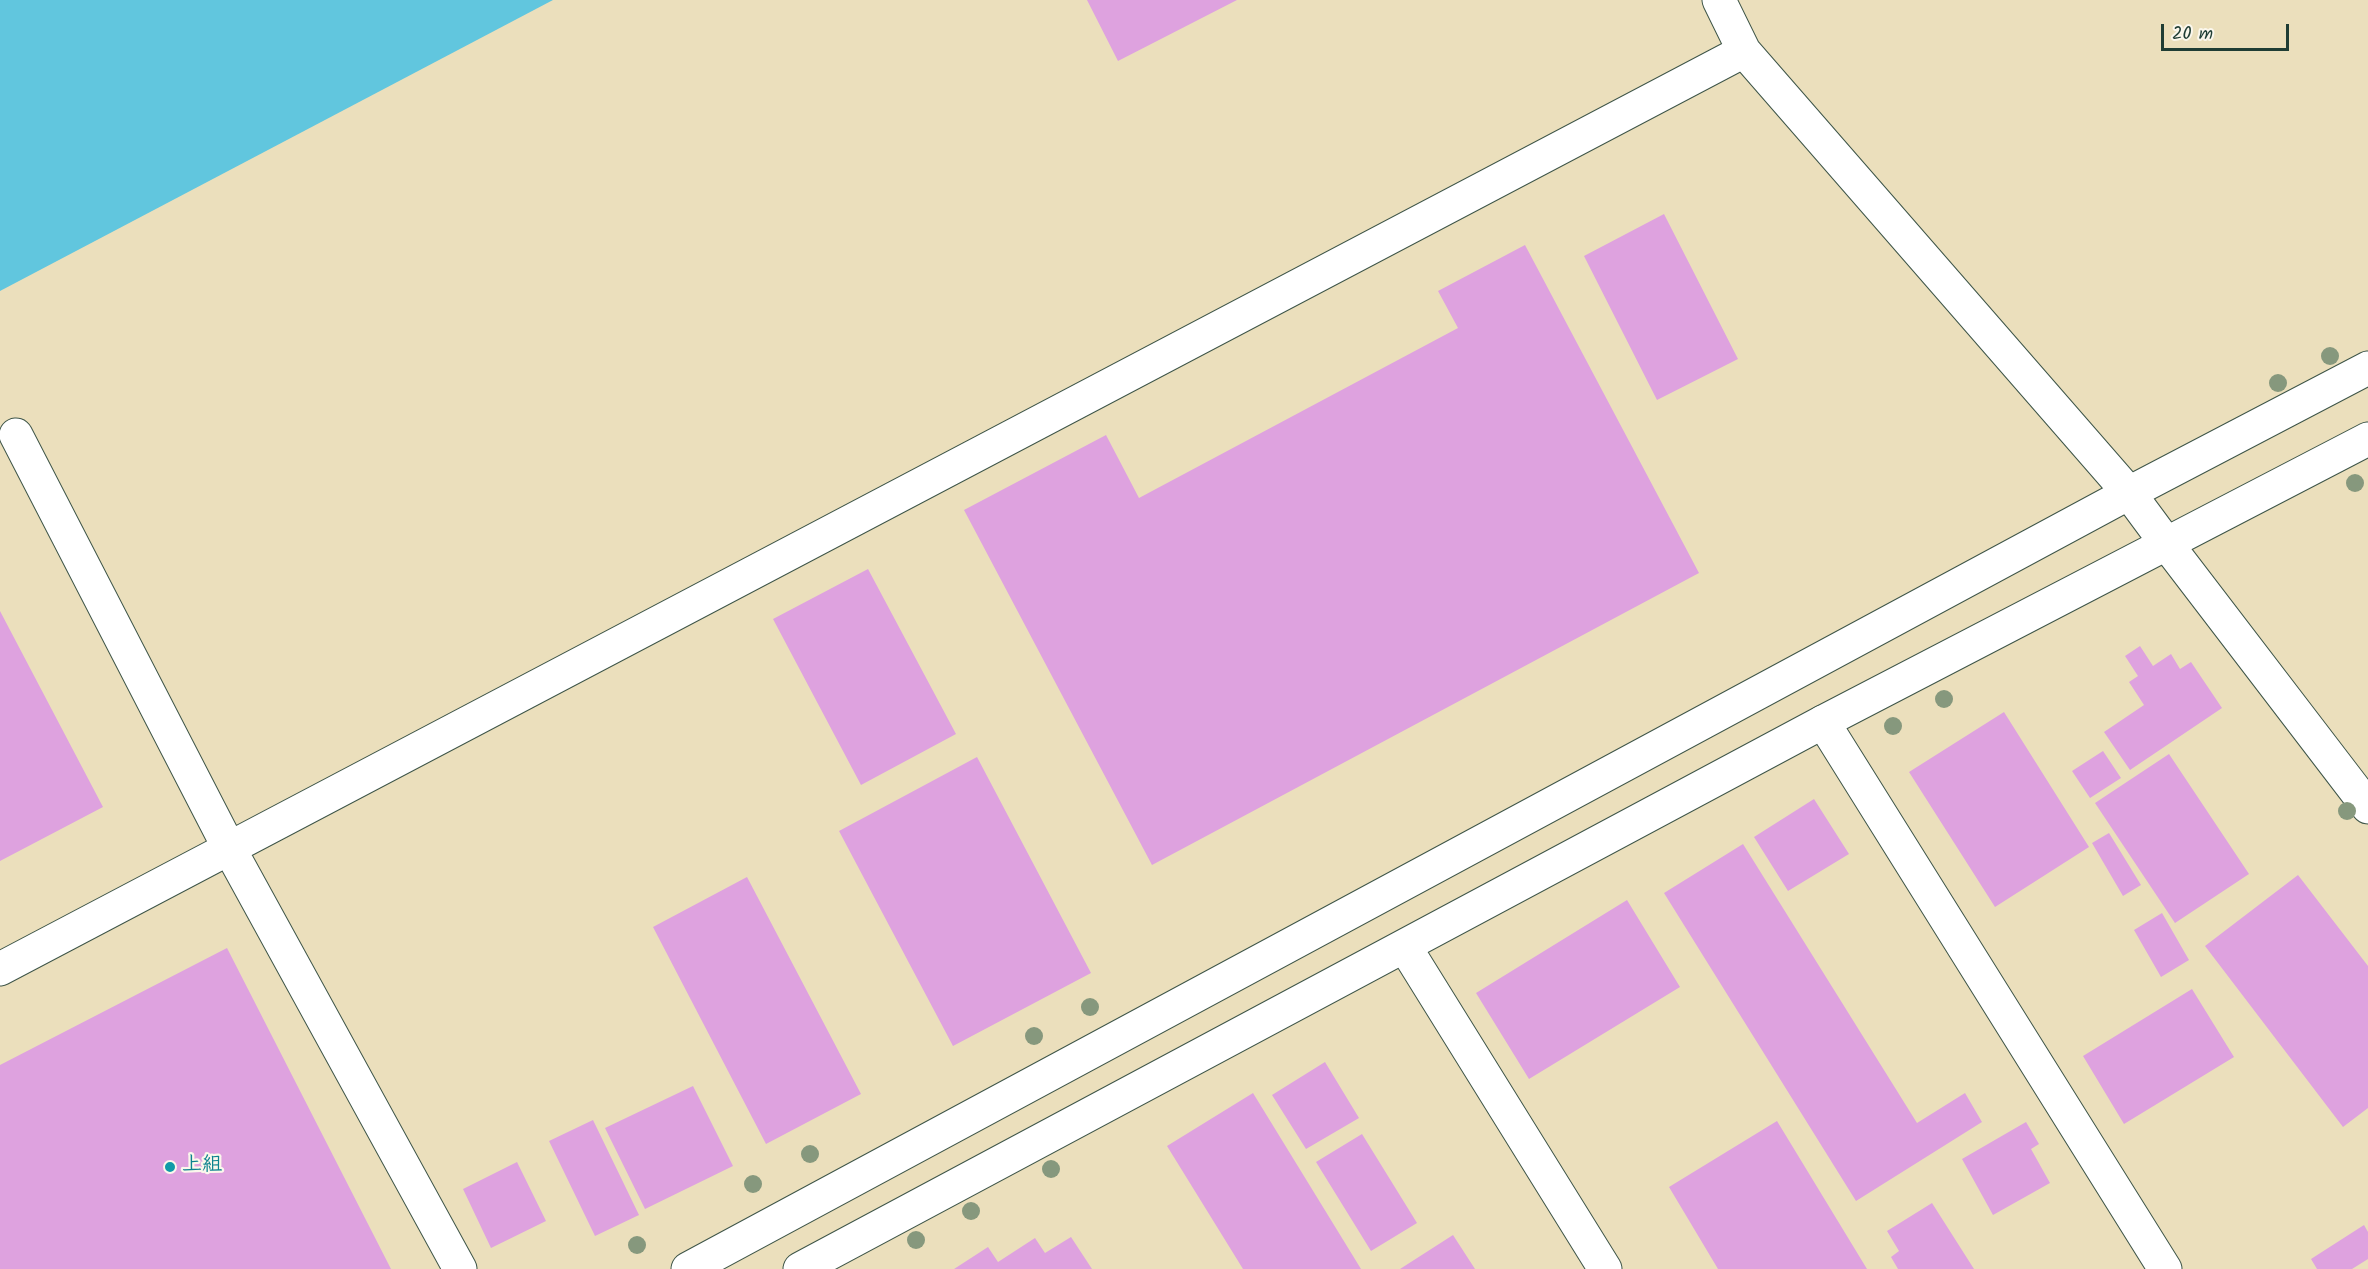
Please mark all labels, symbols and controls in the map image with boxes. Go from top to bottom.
scale bar [2164,12,2292,50]
text: 20 m [2172,20,2213,49]
place label: 上組 [182,1155,222,1179]
marker: 上組 [163,1160,177,1174]

